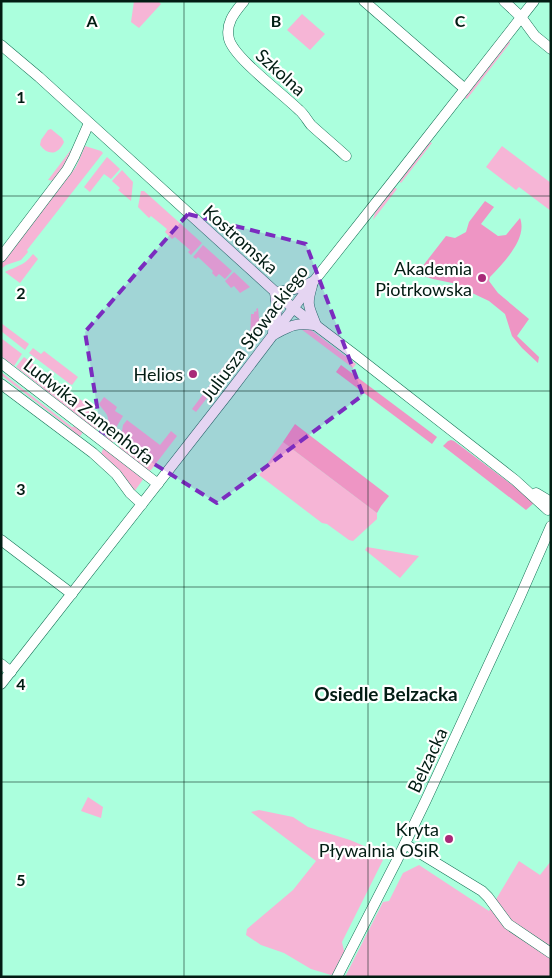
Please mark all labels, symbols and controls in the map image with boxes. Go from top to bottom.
text: A [85,11,98,30]
text: B [271,11,281,30]
text: C [455,11,466,30]
street label: Szkolna [251,44,311,100]
text: 1 [16,87,26,106]
street label: Kostromska [199,200,283,278]
place label: Akademia Piotrkowska [375,257,472,300]
street label: Juliusza Słowackiego [196,261,312,405]
marker: Akademia Piotrkowska [476,272,488,284]
text: 2 [16,283,26,302]
street label: Ludwika Zamenhofa [19,353,159,469]
place label: Helios [133,363,183,385]
marker: Helios [187,368,199,380]
text: 3 [16,479,26,498]
text: 4 [16,674,26,693]
district label: Osiedle Belzacka [314,682,458,705]
street label: Belzacka [402,724,452,796]
place label: Kryta Pływalnia OSiR [319,818,440,861]
marker: Kryta Pływalnia OSiR [443,833,455,845]
text: 5 [16,870,26,889]

